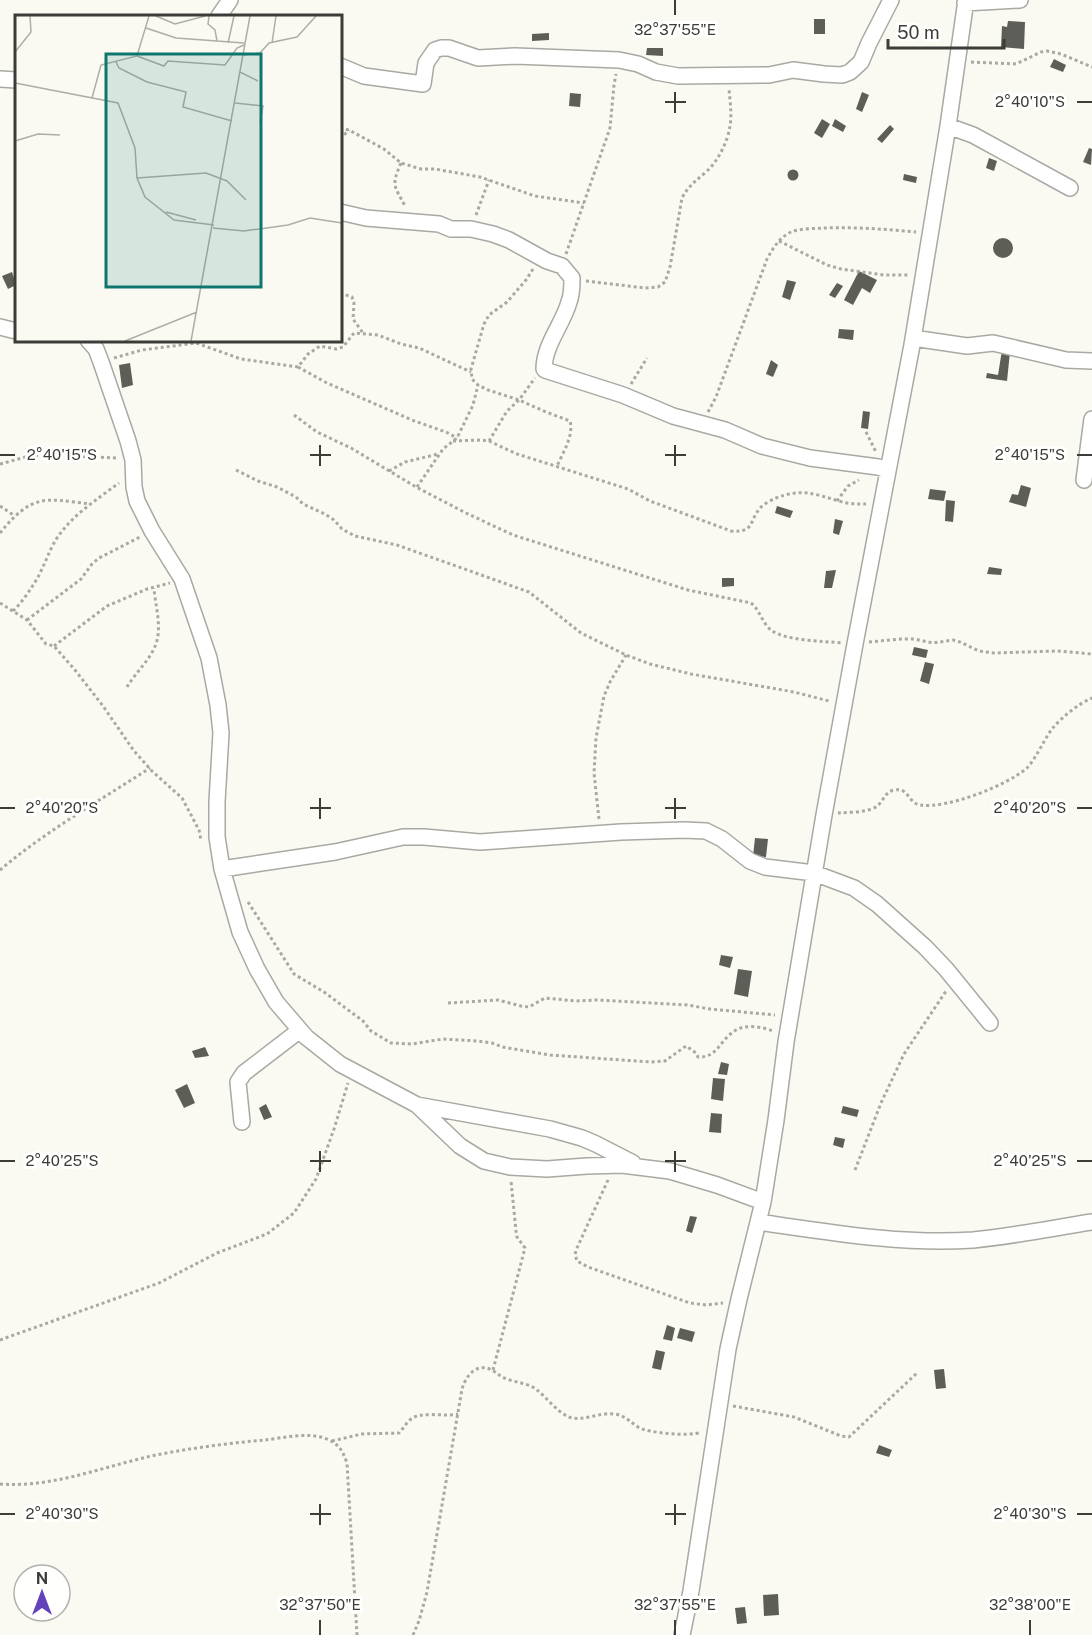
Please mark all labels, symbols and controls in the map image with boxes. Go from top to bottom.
scale bar [888,12,1004,50]
inset map [15,15,342,342]
text: 32°37'55"E [634,21,716,38]
text: 50 m [897,22,940,43]
text: 2°40'10"S [995,93,1065,110]
text: 2°40'15"S [27,446,97,463]
text: 2°40'15"S [995,446,1065,463]
text: 2°40'20"S [26,799,98,816]
text: 2°40'20"S [994,799,1066,816]
text: 2°40'25"S [25,1152,99,1169]
text: 2°40'25"S [993,1152,1067,1169]
text: 2°40'30"S [25,1505,99,1522]
text: 2°40'30"S [993,1505,1067,1522]
north arrow [12,1563,72,1623]
text: N [36,1569,48,1588]
text: 32°37'50"E [279,1596,361,1613]
text: 32°37'55"E [634,1596,716,1613]
text: 32°38'00"E [989,1596,1071,1613]

